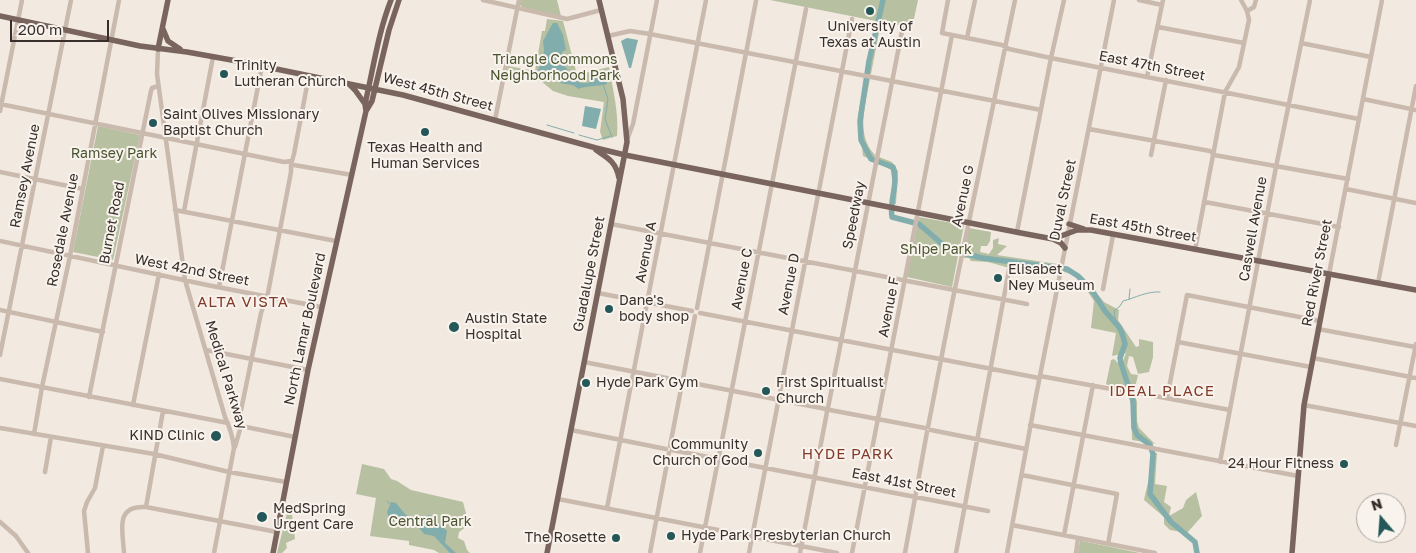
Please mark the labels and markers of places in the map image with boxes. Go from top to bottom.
marker: University of Texas at Austin [864,5,876,17]
place label: University of Texas at Austin [819,19,921,52]
place label: Trinity Lutheran Church [234,58,346,90]
marker: Trinity Lutheran Church [218,68,230,80]
place label: Saint Olives Missionary Baptist Church [163,107,319,140]
marker: Saint Olives Missionary Baptist Church [147,117,159,129]
marker: Texas Health and Human Services [419,126,431,138]
place label: Texas Health and Human Services [367,140,483,172]
place label: Elisabet Ney Museum [1008,262,1095,294]
marker: Elisabet Ney Museum [992,272,1004,284]
place label: Dane's body shop [619,293,689,326]
marker: Dane's body shop [603,303,615,315]
place label: Austin State Hospital [465,311,547,344]
marker: Austin State Hospital [447,320,461,334]
place label: Hyde Park Gym [596,375,698,391]
place label: First Spiritualist Church [776,375,884,408]
marker: Hyde Park Gym [580,377,592,389]
marker: First Spiritualist Church [760,385,772,397]
place label: KIND Clinic [129,428,205,444]
marker: KIND Clinic [209,429,223,443]
place label: Community Church of God [653,437,748,470]
marker: Community Church of God [752,447,764,459]
place label: 24 Hour Fitness [1228,456,1334,472]
marker: 24 Hour Fitness [1338,458,1350,470]
place label: MedSpring Urgent Care [273,501,354,534]
marker: MedSpring Urgent Care [255,510,269,524]
place label: Hyde Park Presbyterian Church [681,528,891,544]
place label: The Rosette [525,530,606,546]
marker: Hyde Park Presbyterian Church [665,530,677,542]
marker: The Rosette [610,532,622,544]

